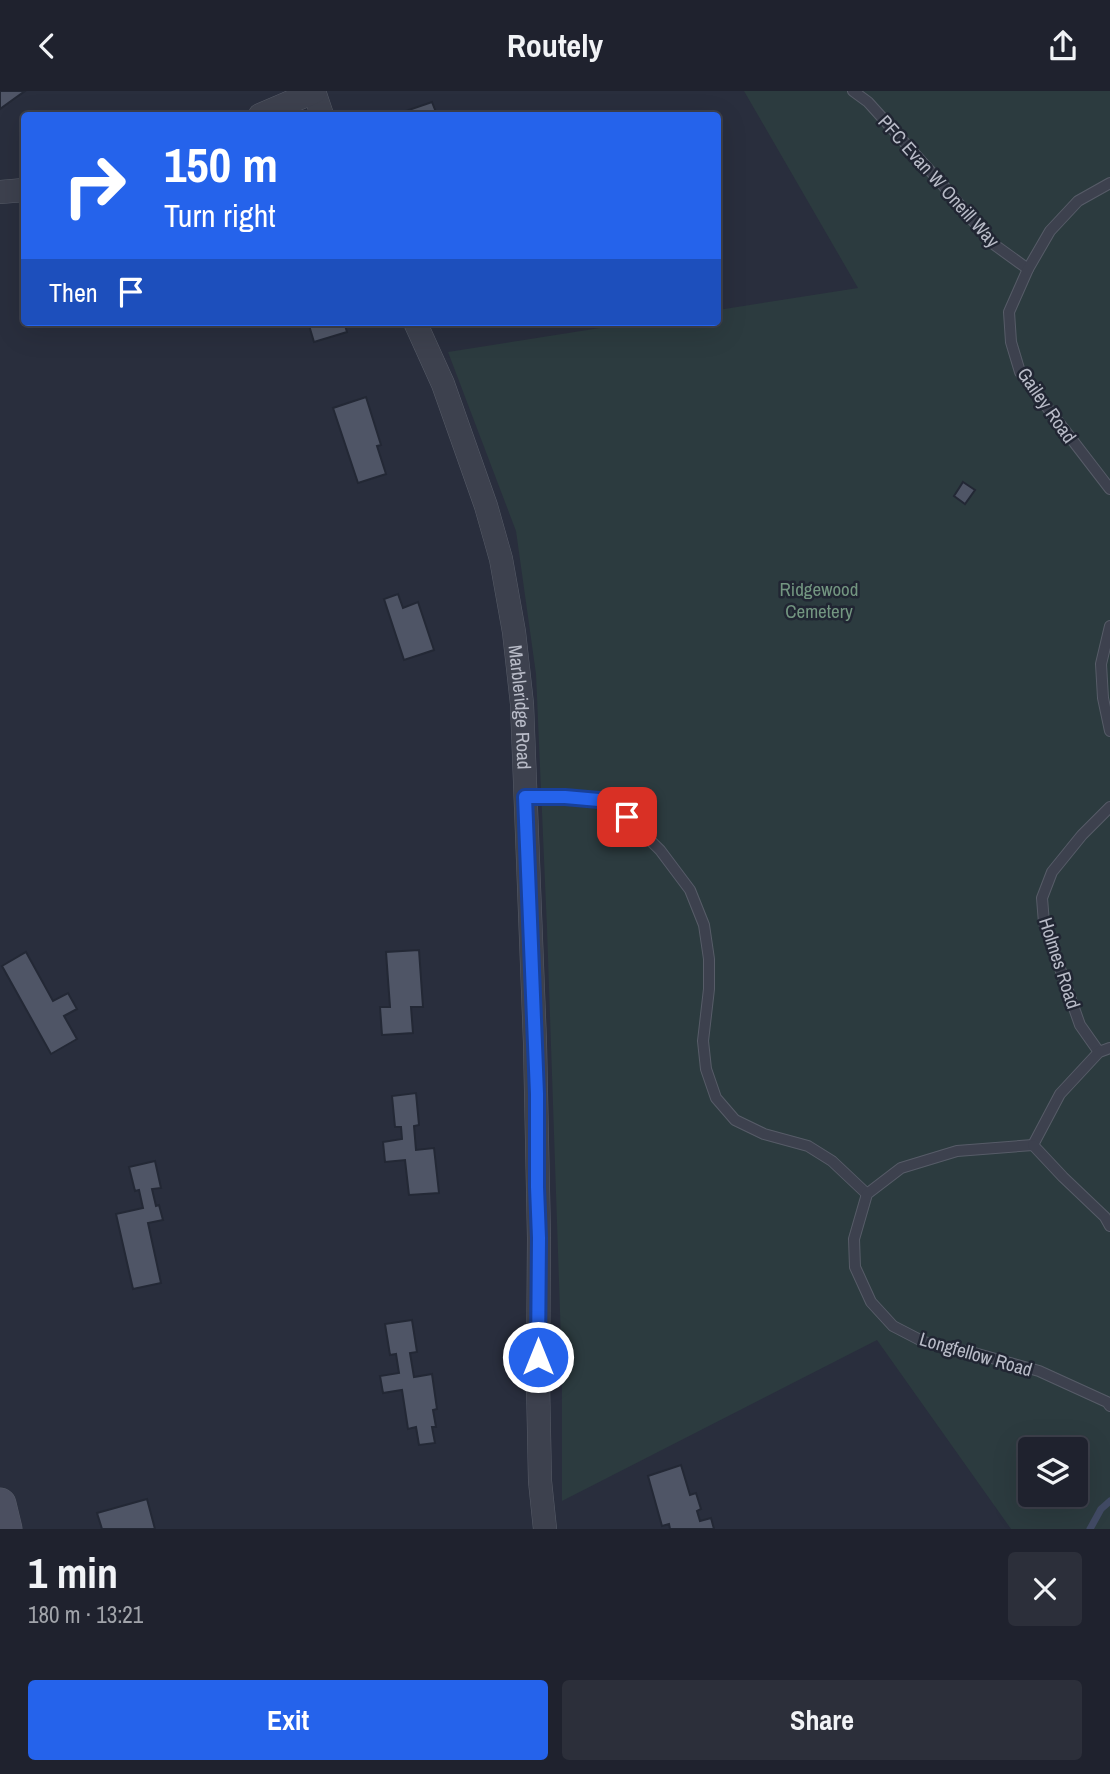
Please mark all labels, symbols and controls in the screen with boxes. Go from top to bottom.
text: Routely [507,24,603,67]
icon: back [28,27,66,65]
icon: share [1044,27,1082,65]
street label: PFC Evan W Oneill Way [872,109,1006,253]
text: 150 m [164,131,278,197]
icon: right [49,140,140,231]
text: Turn right [164,194,276,237]
icon: arrive [112,273,150,311]
text: Then [49,275,98,310]
street label: Gailey Road [1012,362,1082,448]
park label: Ridgewood Cemetery [780,576,858,624]
street label: Marbleridge Road [503,643,537,770]
pin [597,787,657,847]
icon: arrive [608,798,646,836]
street label: Holmes Road [1033,914,1087,1012]
position arrow [501,1320,575,1394]
street label: Longfellow Road [917,1326,1035,1382]
map controls [1018,1437,1088,1507]
button: layers [1018,1437,1088,1507]
text: 1 min [28,1545,118,1601]
button: close [1008,1552,1082,1626]
text: 180 m · 13:21 [28,1599,143,1630]
button: Exit [28,1680,548,1760]
button: Share [562,1680,1082,1760]

